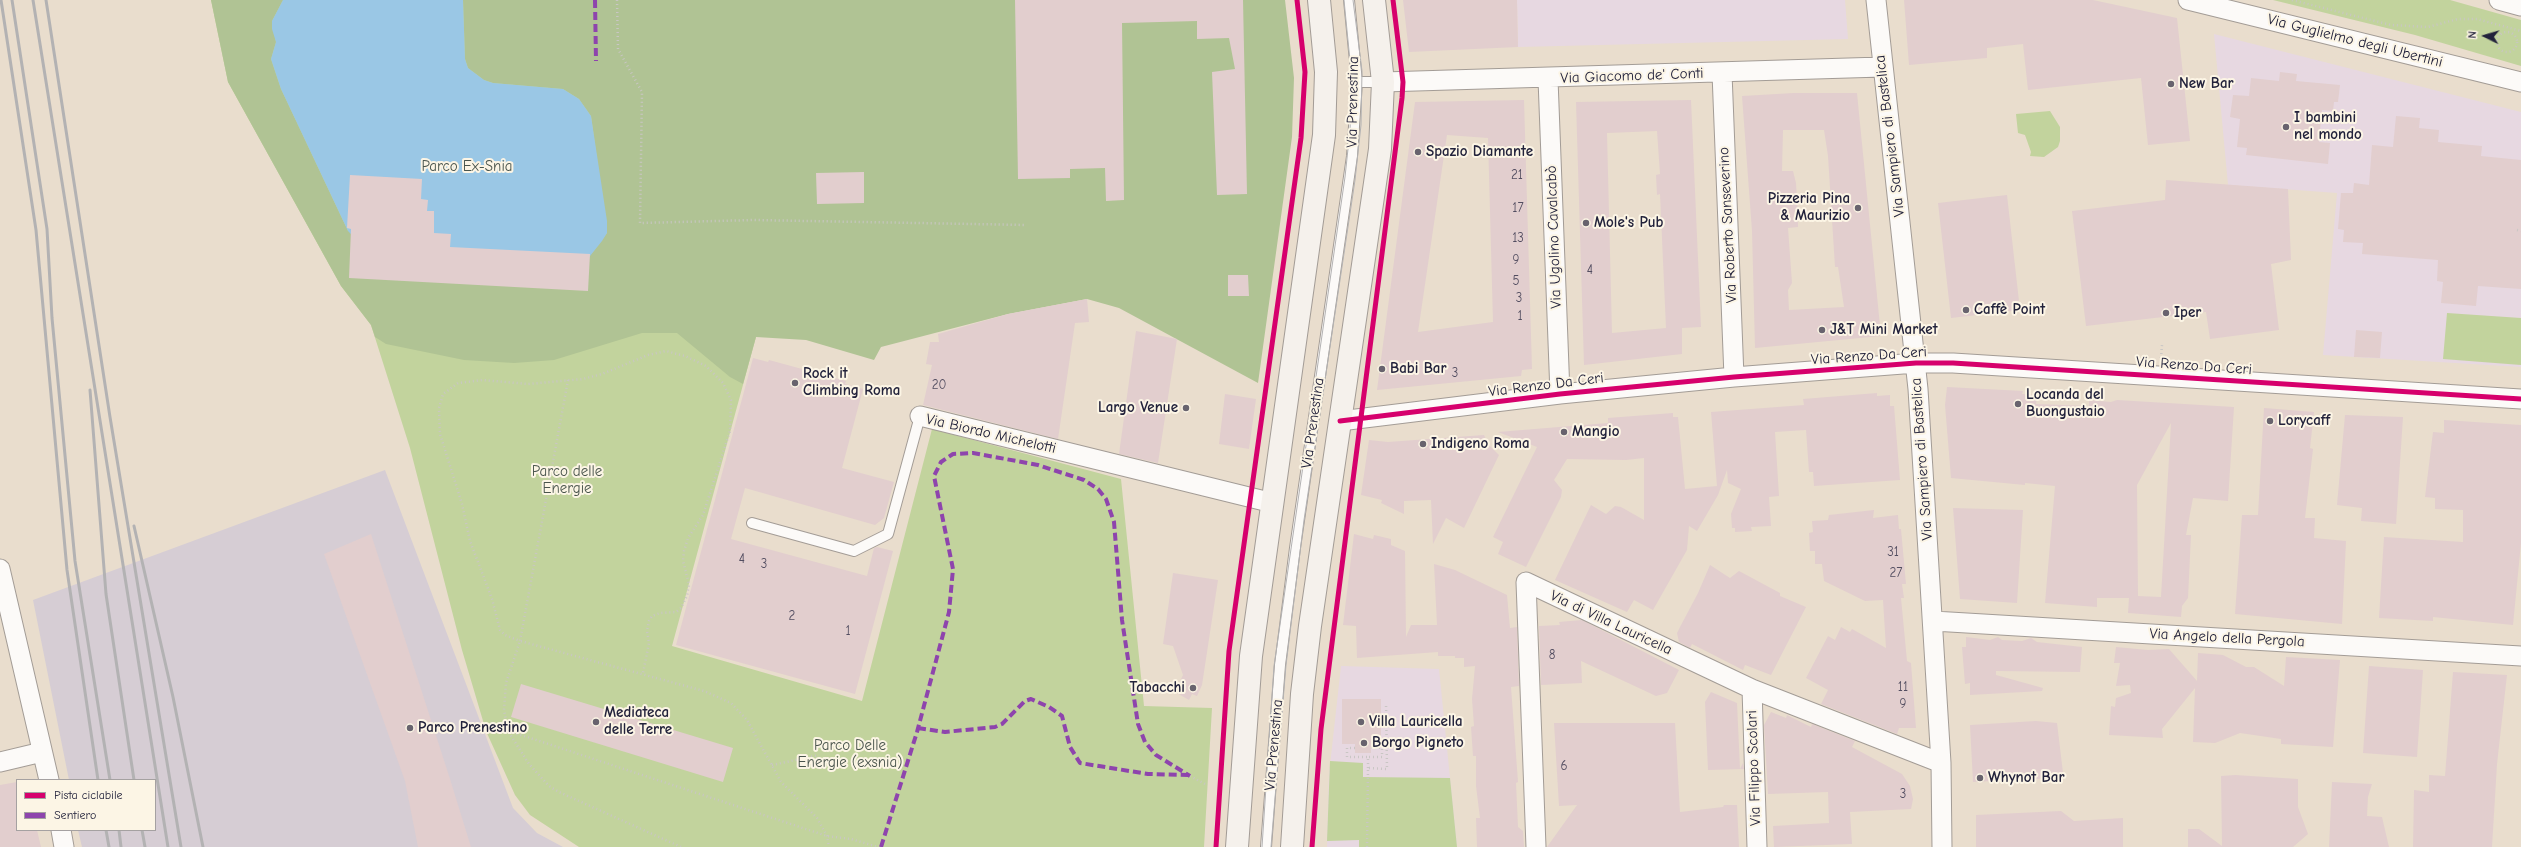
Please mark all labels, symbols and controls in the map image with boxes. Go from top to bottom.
street label: Via Guglielmo degli Ubertini [2266,11,2444,71]
north arrow [2465,16,2505,56]
text: N [2466,31,2479,39]
street label: Via Sampiero di Bastelica [1871,54,1909,218]
street label: Via Prenestina [1343,56,1363,148]
street label: Via Giacomo de' Conti [1560,65,1704,87]
place label: New Bar [2179,75,2234,93]
marker: New Bar [2166,79,2176,89]
place label: I bambini nel mondo [2294,109,2362,144]
marker: I bambini nel mondo [2281,122,2291,132]
place label: Spazio Diamante [1426,143,1533,161]
street label: Via Roberto Sanseverino [1715,146,1741,304]
marker: Spazio Diamante [1413,147,1423,157]
park label: Parco Ex-Snia [421,158,513,176]
street label: Via Ugolino Cavalcabò [1543,165,1565,309]
house number: 21 [1511,167,1523,183]
place label: Pizzeria Pina & Maurizio [1768,190,1850,225]
house number: 17 [1512,200,1524,216]
marker: Pizzeria Pina & Maurizio [1853,203,1863,213]
place label: Mole's Pub [1594,214,1663,232]
marker: Mole's Pub [1581,218,1591,228]
house number: 13 [1512,230,1524,246]
house number: 9 [1513,252,1519,268]
house number: 4 [1587,262,1593,278]
house number: 5 [1512,273,1520,289]
house number: 3 [1516,290,1522,306]
place label: Caffè Point [1974,301,2045,319]
place label: Iper [2174,304,2201,322]
marker: Caffè Point [1961,305,1971,315]
house number: 1 [1517,308,1523,324]
marker: Iper [2161,308,2171,318]
place label: J&T Mini Market [1830,321,1938,339]
marker: J&T Mini Market [1817,325,1827,335]
street label: Via Renzo Da Ceri [1810,343,1928,369]
street label: Via Renzo Da Ceri [2135,353,2253,379]
place label: Babi Bar [1390,360,1446,378]
marker: Babi Bar [1377,364,1387,374]
place label: Rock it Climbing Roma [803,365,900,400]
house number: 3 [1452,365,1458,381]
street label: Via Renzo Da Ceri [1487,369,1605,401]
street label: Via Prenestina [1298,376,1328,470]
house number: 20 [932,377,946,393]
street label: Via Sampiero di Bastelica [1907,377,1937,541]
marker: Rock it Climbing Roma [790,378,800,388]
place label: Locanda del Buongustaio [2026,386,2105,421]
place label: Largo Venue [1098,399,1178,417]
marker: Locanda del Buongustaio [2013,399,2023,409]
marker: Largo Venue [1181,403,1191,413]
street label: Via Biordo Michelotti [924,410,1058,458]
place label: Lorycaff [2278,412,2330,430]
marker: Lorycaff [2265,416,2275,426]
place label: Mangio [1572,423,1619,441]
marker: Mangio [1559,427,1569,437]
place label: Indigeno Roma [1431,435,1530,453]
marker: Indigeno Roma [1418,439,1428,449]
park label: Parco delle Energie [532,463,602,498]
house number: 31 [1887,544,1899,560]
house number: 4 [739,551,745,567]
house number: 3 [761,556,767,572]
house number: 27 [1890,565,1902,581]
street label: Via di Villa Lauricella [1547,587,1675,659]
house number: 2 [789,608,795,624]
house number: 1 [845,623,851,639]
street label: Via Angelo della Pergola [2149,625,2305,651]
house number: 8 [1549,647,1555,663]
place label: Tabacchi [1130,679,1185,697]
house number: 11 [1898,679,1908,695]
marker: Tabacchi [1188,683,1198,693]
house number: 9 [1900,696,1906,712]
street label: Via Prenestina [1261,699,1287,791]
place label: Mediateca delle Terre [604,704,672,739]
street label: Via Filippo Scolari [1743,710,1765,826]
place label: Villa Lauricella [1369,713,1463,731]
marker: Mediateca delle Terre [591,717,601,727]
marker: Villa Lauricella [1356,717,1366,727]
place label: Parco Prenestino [418,719,527,737]
marker: Parco Prenestino [405,723,415,733]
place label: Borgo Pigneto [1372,734,1464,752]
park label: Parco Delle Energie (exsnia) [798,737,902,772]
marker: Borgo Pigneto [1359,738,1369,748]
house number: 6 [1560,758,1568,774]
place label: Whynot Bar [1988,769,2064,787]
marker: Whynot Bar [1975,773,1985,783]
legend [16,779,156,831]
house number: 3 [1900,786,1906,802]
text: Pista ciclabile [54,788,123,802]
text: Sentiero [54,808,96,822]

